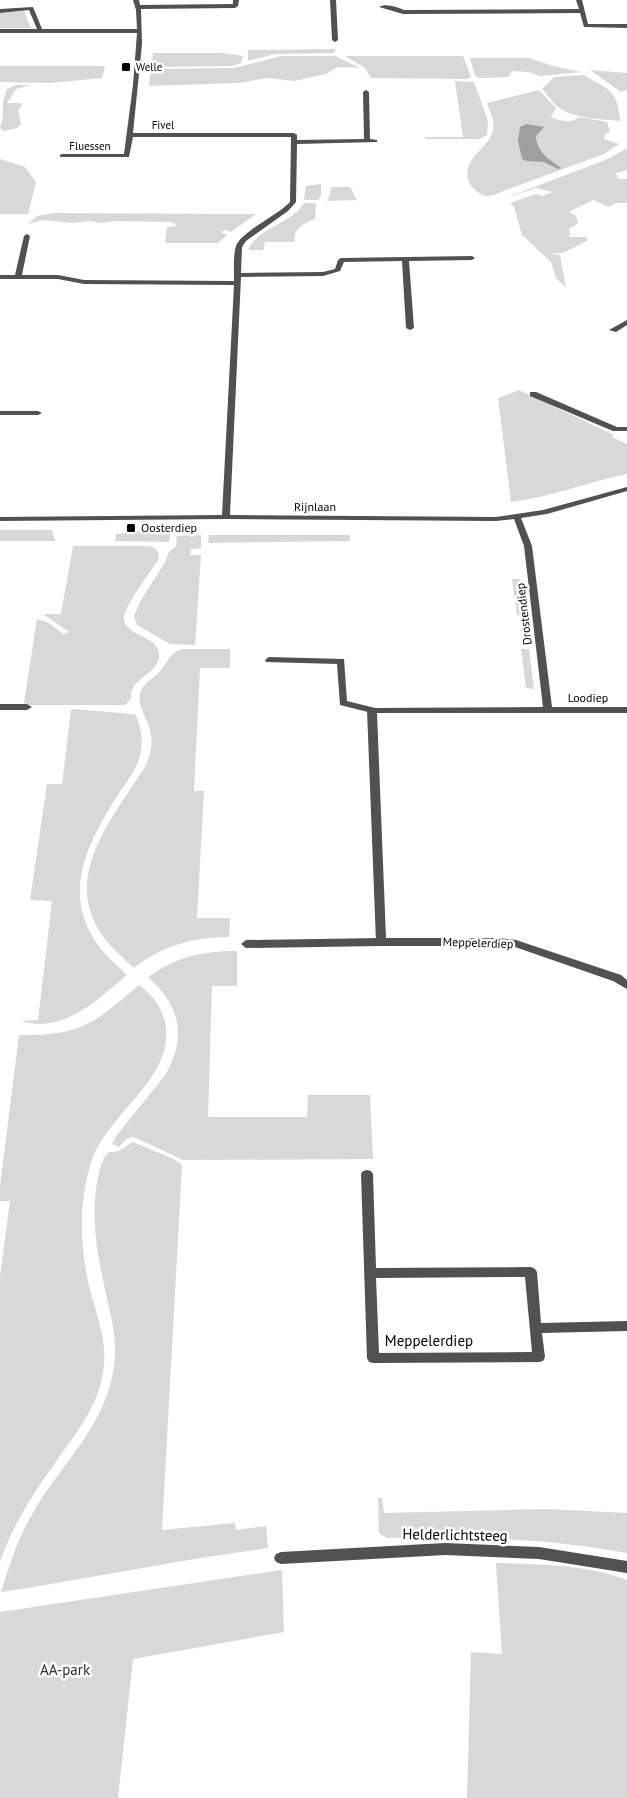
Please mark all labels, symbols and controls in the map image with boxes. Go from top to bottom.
place label: Welle [136,60,163,74]
marker: Welle [120,61,132,73]
street label: Fivel [152,118,175,132]
street label: Fluessen [69,139,111,153]
street label: Rijnlaan [294,499,336,514]
place label: Oosterdiep [141,520,197,535]
marker: Oosterdiep [125,522,137,534]
street label: Drostendiep [512,582,535,646]
street label: Loodiep [568,690,608,705]
street label: Meppelerdiep [442,934,514,951]
street label: Meppelerdiep [385,1331,473,1350]
street label: Helderlichtsteeg [402,1524,508,1545]
park label: AA-park [40,1660,91,1679]

